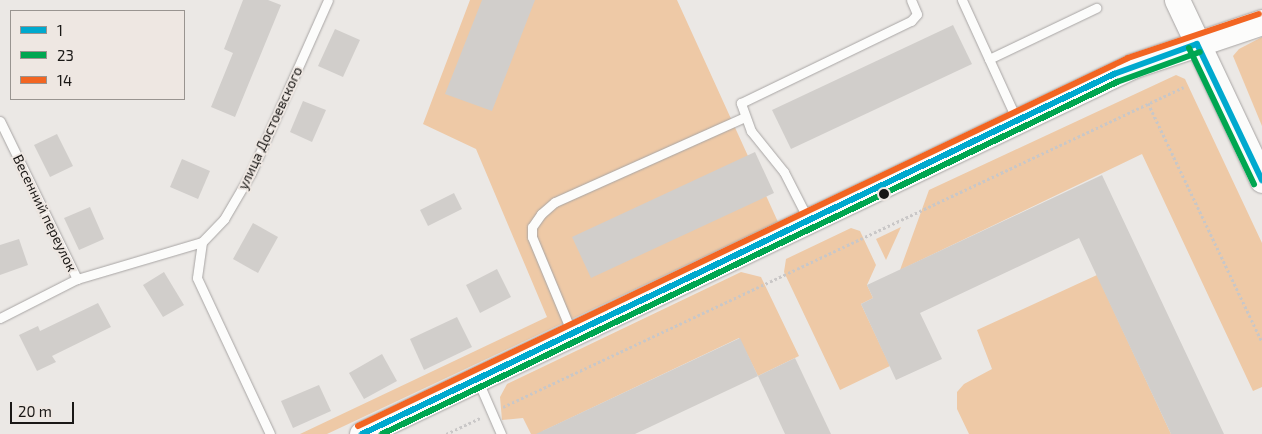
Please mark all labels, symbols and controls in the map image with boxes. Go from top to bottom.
legend [10,10,185,100]
text: 1 [57,21,63,39]
text: 23 [57,46,74,64]
street label: улица Достоевского [234,64,306,192]
text: 14 [57,71,72,89]
street label: Весенний переулок [9,152,81,274]
unlabelled marker [879,189,889,199]
scale bar [12,392,76,424]
text: 20 m [18,402,52,420]

